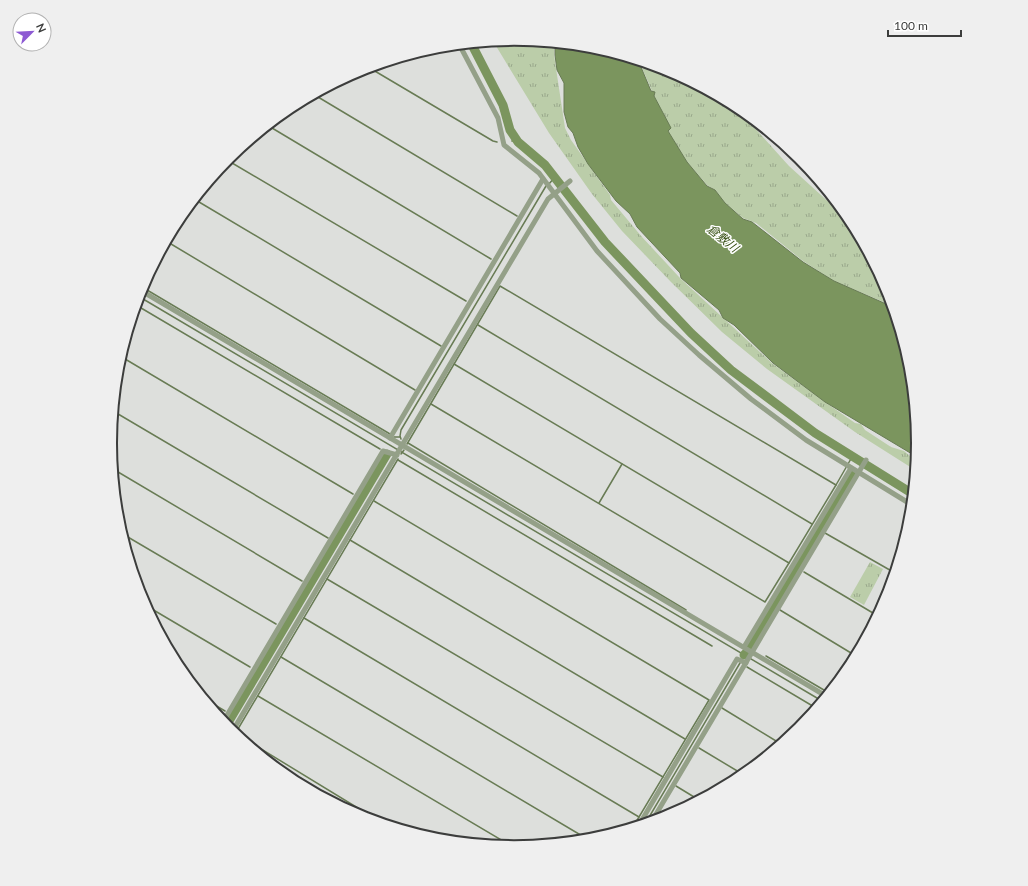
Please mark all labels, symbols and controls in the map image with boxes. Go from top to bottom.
north arrow [12,12,52,52]
scale bar [888,12,961,38]
text: 100 m [894,18,928,33]
text: N [34,21,49,34]
water label: 倉敷川 [704,221,743,256]

